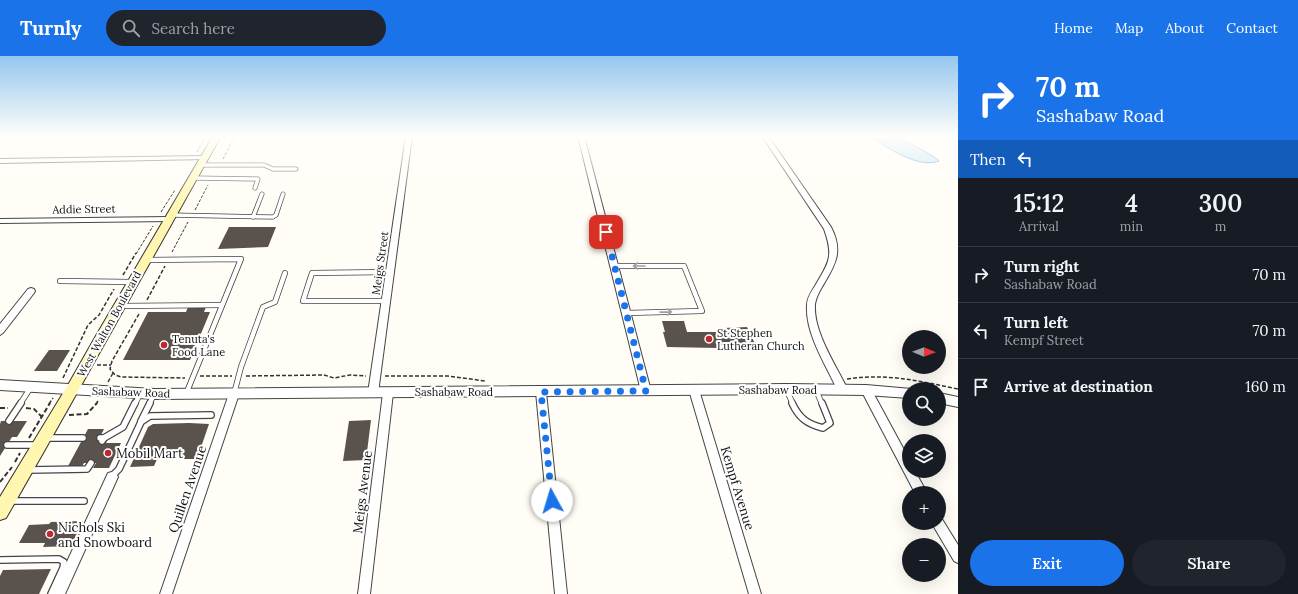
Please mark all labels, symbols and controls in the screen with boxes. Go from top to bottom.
search box [106,10,386,46]
text: Turnly [20,16,82,40]
icon: search [120,17,142,39]
text: Search here [152,19,235,38]
text: Home [1054,19,1093,37]
text: Map [1115,19,1143,37]
text: About [1165,19,1204,37]
text: Contact [1226,19,1278,37]
text: 70 m [1036,69,1100,105]
icon: right [970,72,1022,124]
text: Sashabaw Road [1036,104,1164,127]
icon: left [1014,148,1036,170]
text: Then [970,150,1006,169]
text: 15:12 [1014,188,1064,219]
text: 4 [1125,188,1138,219]
text: 300 [1199,188,1242,219]
street label: Addie Street [51,201,116,217]
pin [589,215,623,249]
text: Arrival [1019,218,1059,235]
text: min [1120,218,1143,235]
text: m [1215,218,1226,235]
icon: arrive [595,221,617,243]
street label: Meigs Street [369,229,392,296]
text: Turn right [1004,257,1080,276]
one-way arrow [633,262,646,270]
icon: right [970,264,992,286]
text: 70 m [1252,265,1286,284]
street label: West Walton Boulevard [74,268,144,380]
text: Sashabaw Road [1004,276,1097,293]
one-way arrow [659,308,672,316]
text: Turn left [1004,313,1068,332]
icon: left [970,320,992,342]
text: 70 m [1252,321,1286,340]
place label: St Stephen Lutheran Church [717,326,805,353]
north arrow [902,330,946,374]
map controls [902,330,946,582]
place label: Tenuta's Food Lane [172,332,225,359]
text: Kempf Street [1004,332,1084,349]
marker: St Stephen Lutheran Church [704,334,714,344]
marker: Tenuta's Food Lane [159,340,169,350]
icon: arrive [970,376,992,398]
text: Arrive at destination [1004,377,1153,396]
text: 160 m [1245,377,1286,396]
button: search [902,382,946,426]
street label: Sashabaw Road [739,383,818,397]
street label: Sashabaw Road [92,384,171,400]
street label: Sashabaw Road [415,385,494,399]
button: layers [902,434,946,478]
street label: Quillen Avenue [165,443,210,535]
street label: Kempf Avenue [717,444,758,532]
place label: Mobil Mart [116,445,183,462]
marker: Mobil Mart [103,448,113,458]
street label: Meigs Avenue [349,450,376,534]
position arrow [531,480,573,522]
button: + [902,486,946,530]
place label: Nichols Ski and Snowboard [58,519,152,551]
marker: Nichols Ski and Snowboard [45,529,55,539]
button: − [902,538,946,582]
button: Exit [970,540,1124,586]
button: Share [1132,540,1286,586]

